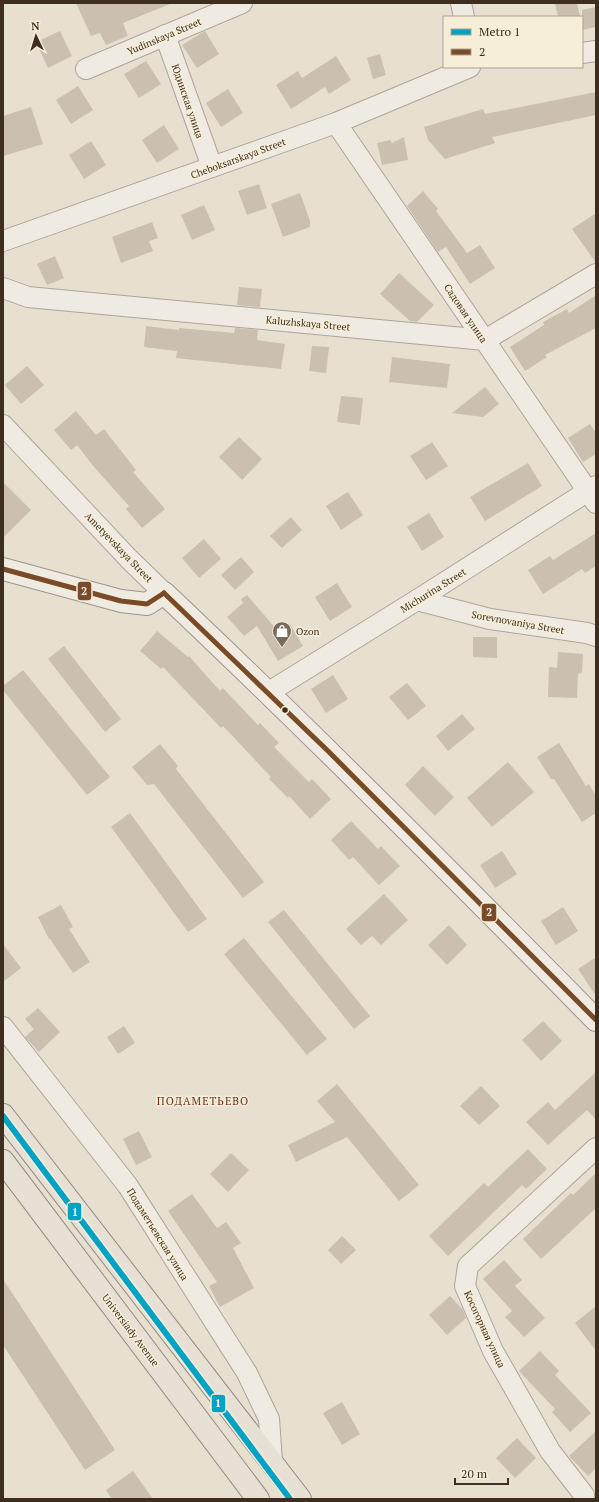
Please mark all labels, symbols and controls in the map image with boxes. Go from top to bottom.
street label: Yudinskaya Street [125,15,204,58]
north arrow [16,16,56,56]
legend [443,16,583,68]
text: N [31,19,41,33]
text: Metro 1 [479,24,520,39]
text: 2 [479,44,485,59]
street label: Юдинская улица [169,62,206,140]
street label: Cheboksarskaya Street [189,135,288,182]
street label: Садовая улица [441,281,490,345]
street label: Kaluzhskaya Street [265,313,351,334]
street label: Ametyevskaya Street [82,509,156,585]
street label: Michurina Street [398,565,469,616]
line badge: 2 [77,581,92,601]
text: 2 [81,584,87,598]
street label: Sorevnovaniya Street [470,608,566,637]
shop icon: Ozon [271,620,293,648]
place label: Ozon [296,625,320,638]
unlabelled marker [280,705,290,715]
line badge: 2 [481,903,497,922]
text: 2 [486,905,492,919]
district label: ПОДАМЕТЬЕВО [157,1094,249,1108]
street label: Подаметьевская улица [124,1186,191,1283]
line badge: 1 [67,1202,82,1221]
text: 1 [72,1205,78,1219]
street label: Косогорная улица [461,1289,508,1370]
street label: Universiady Avenue [99,1291,162,1369]
line badge: 1 [211,1394,226,1413]
text: 1 [215,1396,221,1410]
scale bar [455,1460,508,1486]
text: 20 m [461,1466,488,1481]

